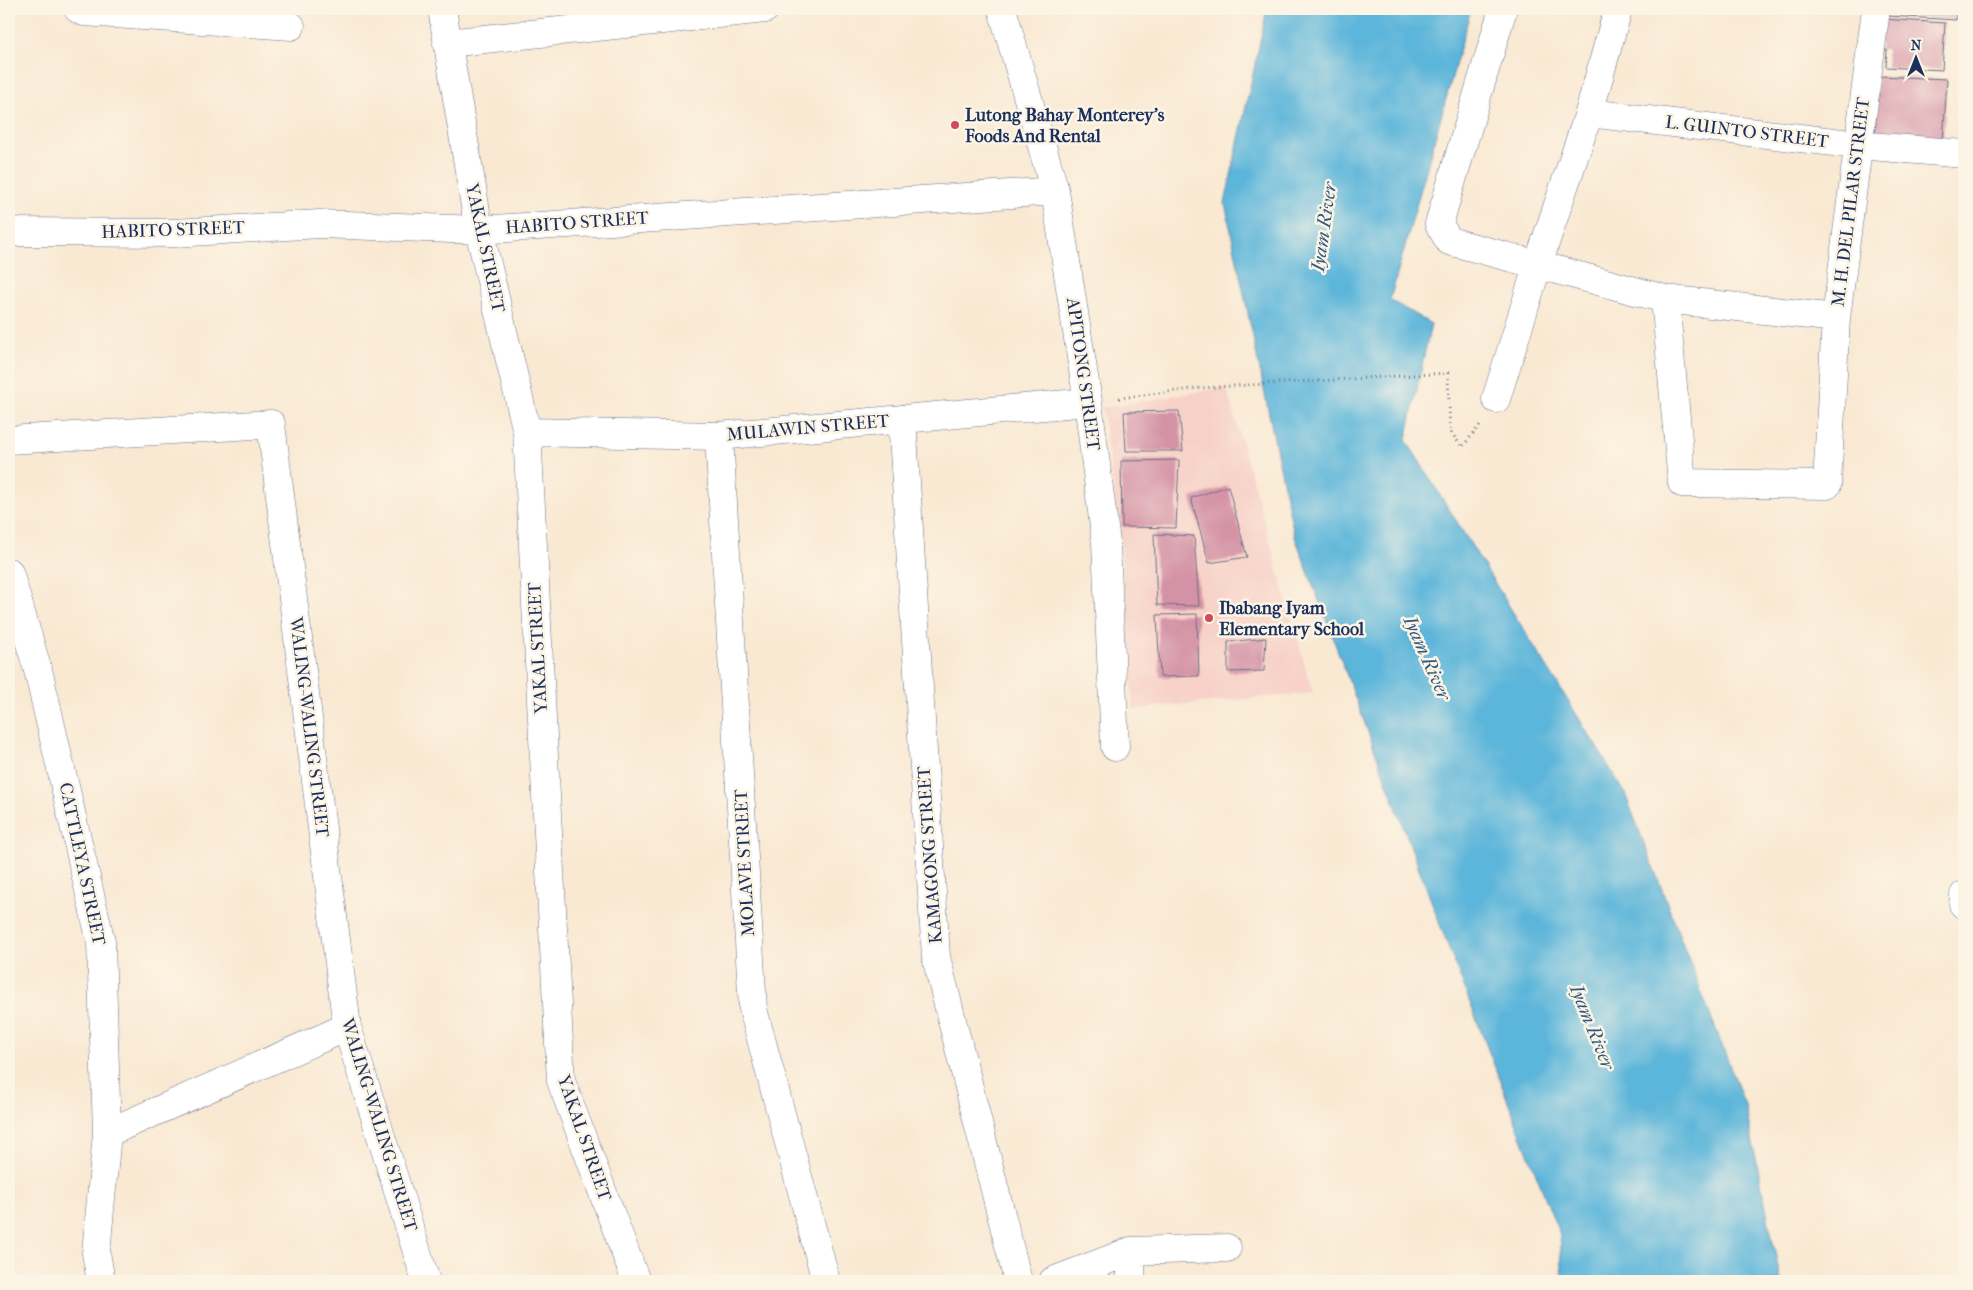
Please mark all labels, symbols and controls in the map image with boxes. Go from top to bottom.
north arrow [1890,32,1940,82]
text: N [1911,37,1922,54]
street label: M. H. DEL PILAR STREET [1828,95,1874,308]
place label: Lutong Bahay Monterey's Foods And Rental [964,105,1165,147]
street label: L. GUINTO STREET [1664,112,1831,153]
marker: Lutong Bahay Monterey's Foods And Rental [949,119,961,131]
water label: Iyam River [1307,180,1341,274]
street label: YAKAL STREET [461,181,509,315]
street label: HABITO STREET [505,207,650,238]
street label: HABITO STREET [101,217,246,243]
street label: APITONG STREET [1062,295,1104,453]
street label: MULAWIN STREET [726,410,891,446]
street label: YAKAL STREET [524,581,552,715]
place label: Ibabang Iyam Elementary School [1219,598,1365,640]
marker: Ibabang Iyam Elementary School [1203,612,1215,624]
water label: Iyam River [1398,612,1456,705]
street label: WALING-WALING STREET [285,615,333,839]
street label: KAMAGONG STREET [913,765,947,944]
street label: CATTLEYA STREET [54,781,110,948]
street label: MOLAVE STREET [731,788,759,937]
water label: Iyam River [1565,980,1620,1074]
street label: WALING-WALING STREET [336,1015,422,1235]
street label: YAKAL STREET [552,1071,616,1204]

